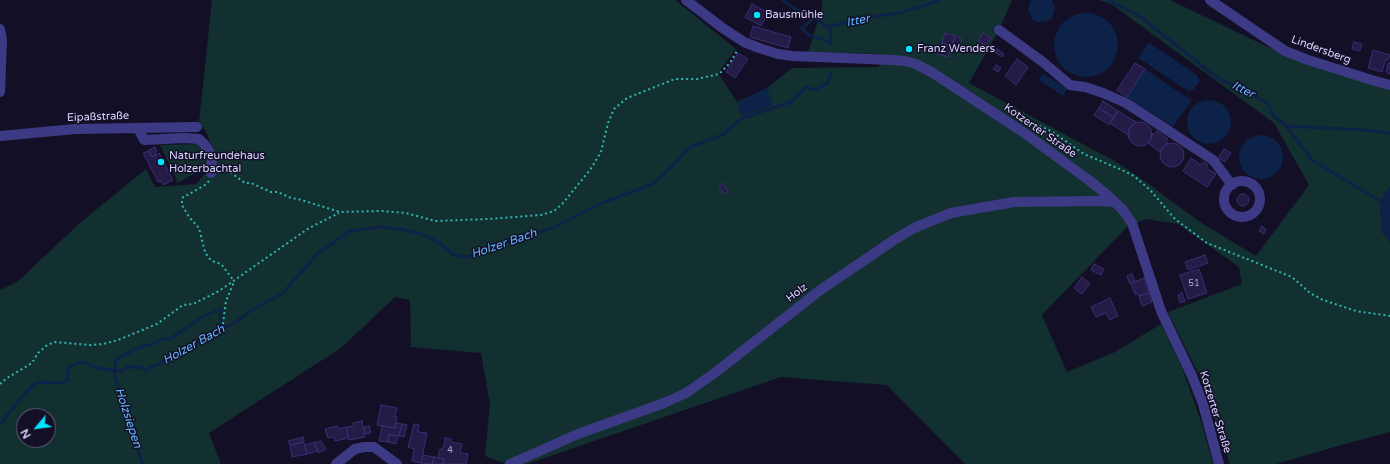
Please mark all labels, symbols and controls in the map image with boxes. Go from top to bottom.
place label: Bausmühle [765,8,823,22]
marker: Bausmühle [752,10,762,20]
water label: Itter [845,12,871,30]
street label: Lindersberg [1289,33,1353,67]
place label: Franz Wenders [917,42,995,56]
marker: Franz Wenders [904,44,914,54]
water label: Itter [1229,78,1257,102]
street label: Kotzerter Straße [1001,101,1079,161]
street label: Eipaßstraße [67,109,129,125]
place label: Naturfreundehaus Holzerbachtal [169,149,265,175]
marker: Naturfreundehaus Holzerbachtal [156,157,166,167]
water label: Holzer Bach [469,226,539,262]
house number: 51 [1188,279,1200,289]
street label: Holz [784,281,810,305]
water label: Holzer Bach [161,322,227,368]
street label: Kotzerter Straße [1196,369,1234,455]
water label: Holzsiepen [112,386,144,450]
north arrow [16,408,56,448]
text: N [18,427,34,441]
house number: 4 [447,446,453,456]

